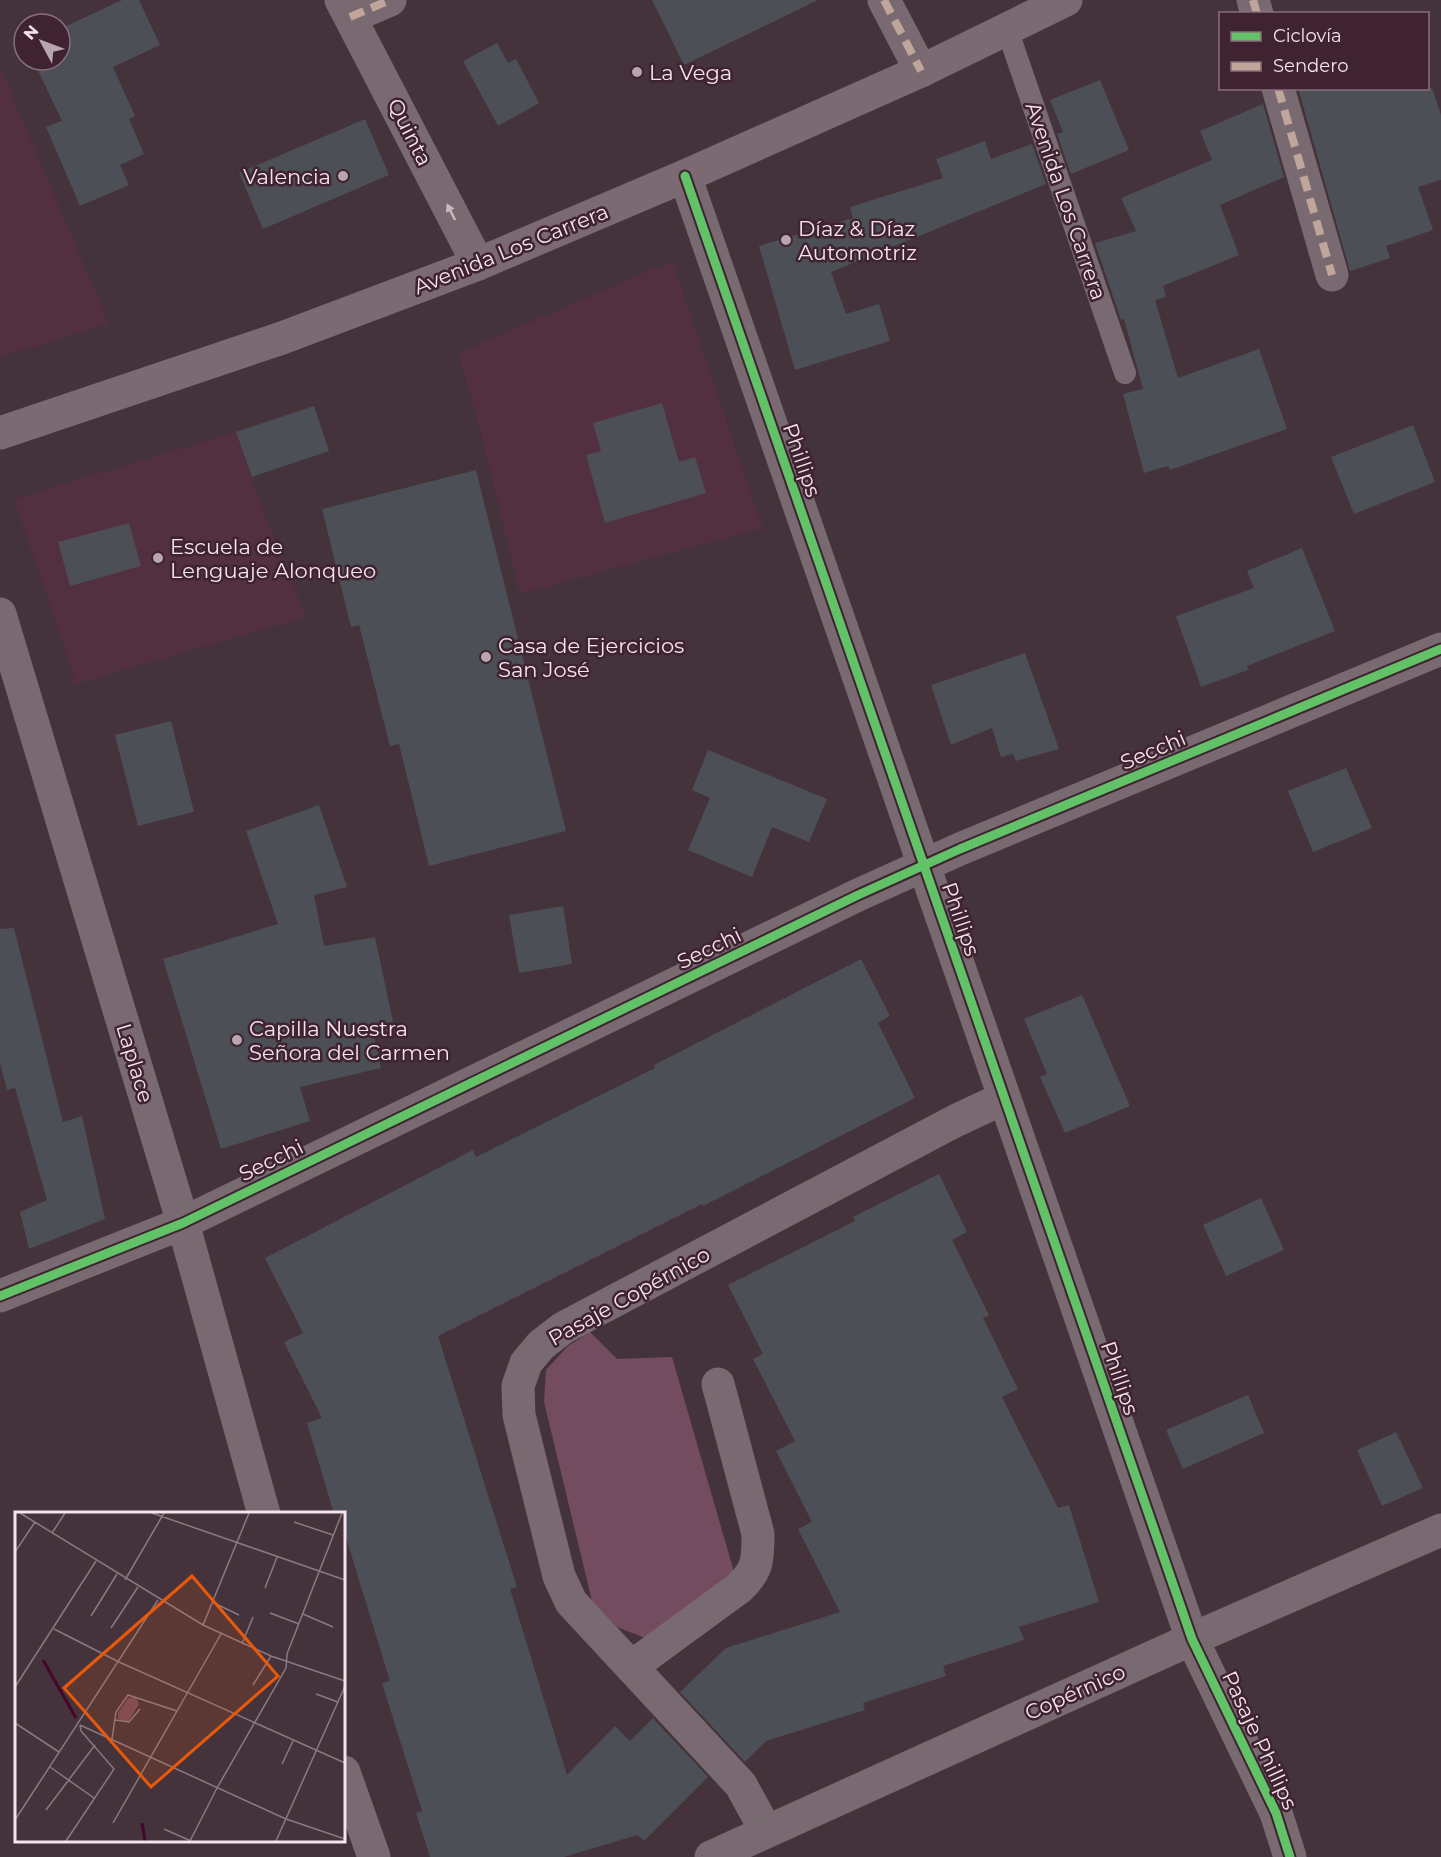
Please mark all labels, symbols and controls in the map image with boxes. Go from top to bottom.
north arrow [12,12,72,72]
legend [1219,12,1429,90]
text: N [20,21,42,44]
text: Ciclovía [1273,25,1342,47]
text: Sendero [1273,55,1348,77]
place label: La Vega [649,60,732,85]
marker: La Vega [630,65,644,79]
street label: Quinta [383,94,437,170]
street label: Avenida Los Carrera [1020,99,1112,303]
place label: Valencia [243,164,331,189]
marker: Valencia [336,169,350,183]
street label: Avenida Los Carrera [410,199,612,299]
one-way arrow [446,204,456,221]
place label: Díaz & Díaz Automotriz [798,216,917,265]
marker: Díaz & Díaz Automotriz [779,233,793,247]
street label: Phillips [778,420,826,500]
place label: Escuela de Lenguaje Alonqueo [170,534,376,583]
marker: Escuela de Lenguaje Alonqueo [151,551,165,565]
place label: Casa de Ejercicios San José [498,633,684,682]
marker: Casa de Ejercicios San José [479,650,493,664]
street label: Secchi [1116,725,1190,775]
street label: Phillips [937,879,985,959]
street label: Secchi [673,922,745,974]
place label: Capilla Nuestra Señora del Carmen [249,1016,450,1065]
street label: Laplace [111,1020,159,1106]
marker: Capilla Nuestra Señora del Carmen [230,1033,244,1047]
street label: Secchi [235,1134,307,1186]
street label: Pasaje Copérnico [544,1241,714,1351]
street label: Phillips [1096,1338,1144,1418]
inset map [15,1512,345,1842]
street label: Copérnico [1021,1659,1129,1725]
street label: Pasaje Phillips [1217,1667,1303,1813]

